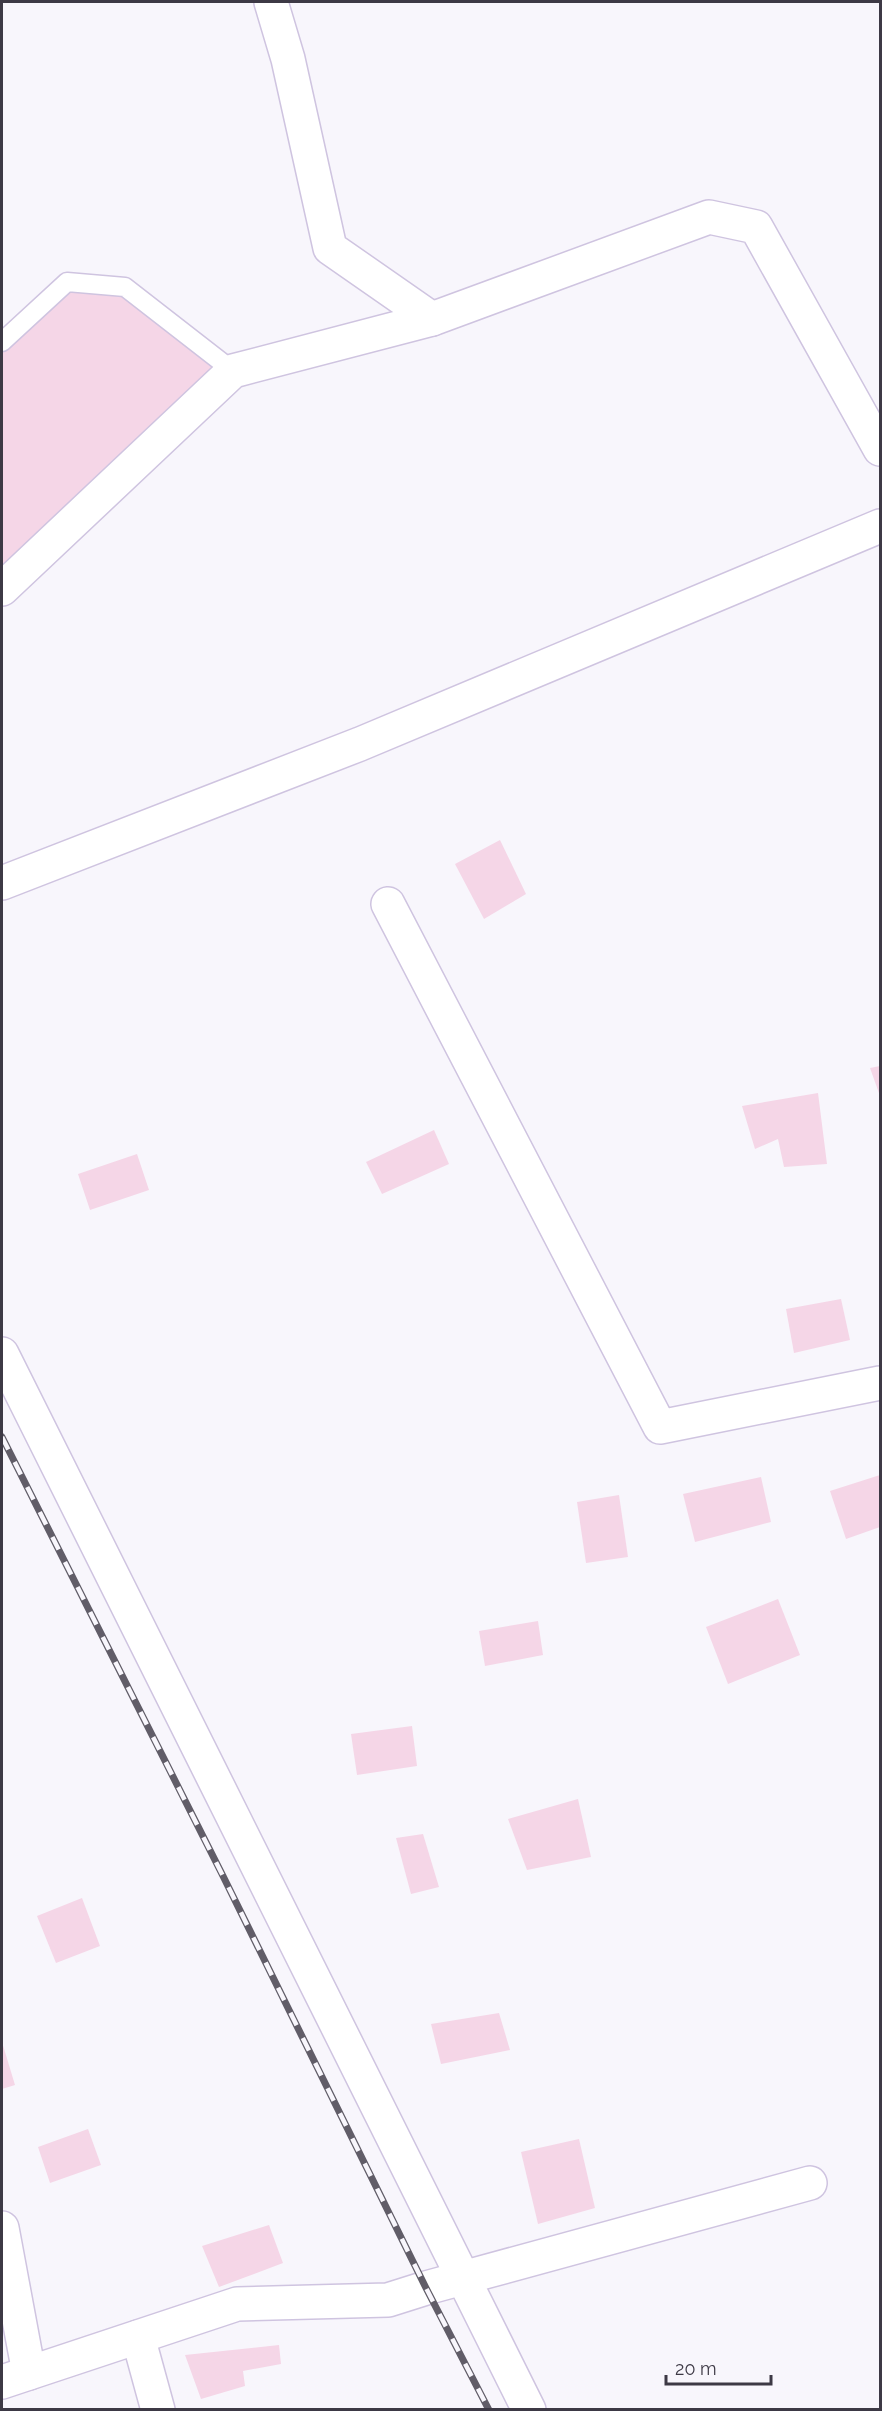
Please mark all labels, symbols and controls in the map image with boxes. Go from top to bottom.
scale bar [666,2348,771,2386]
text: 20 m [675,2358,717,2379]

